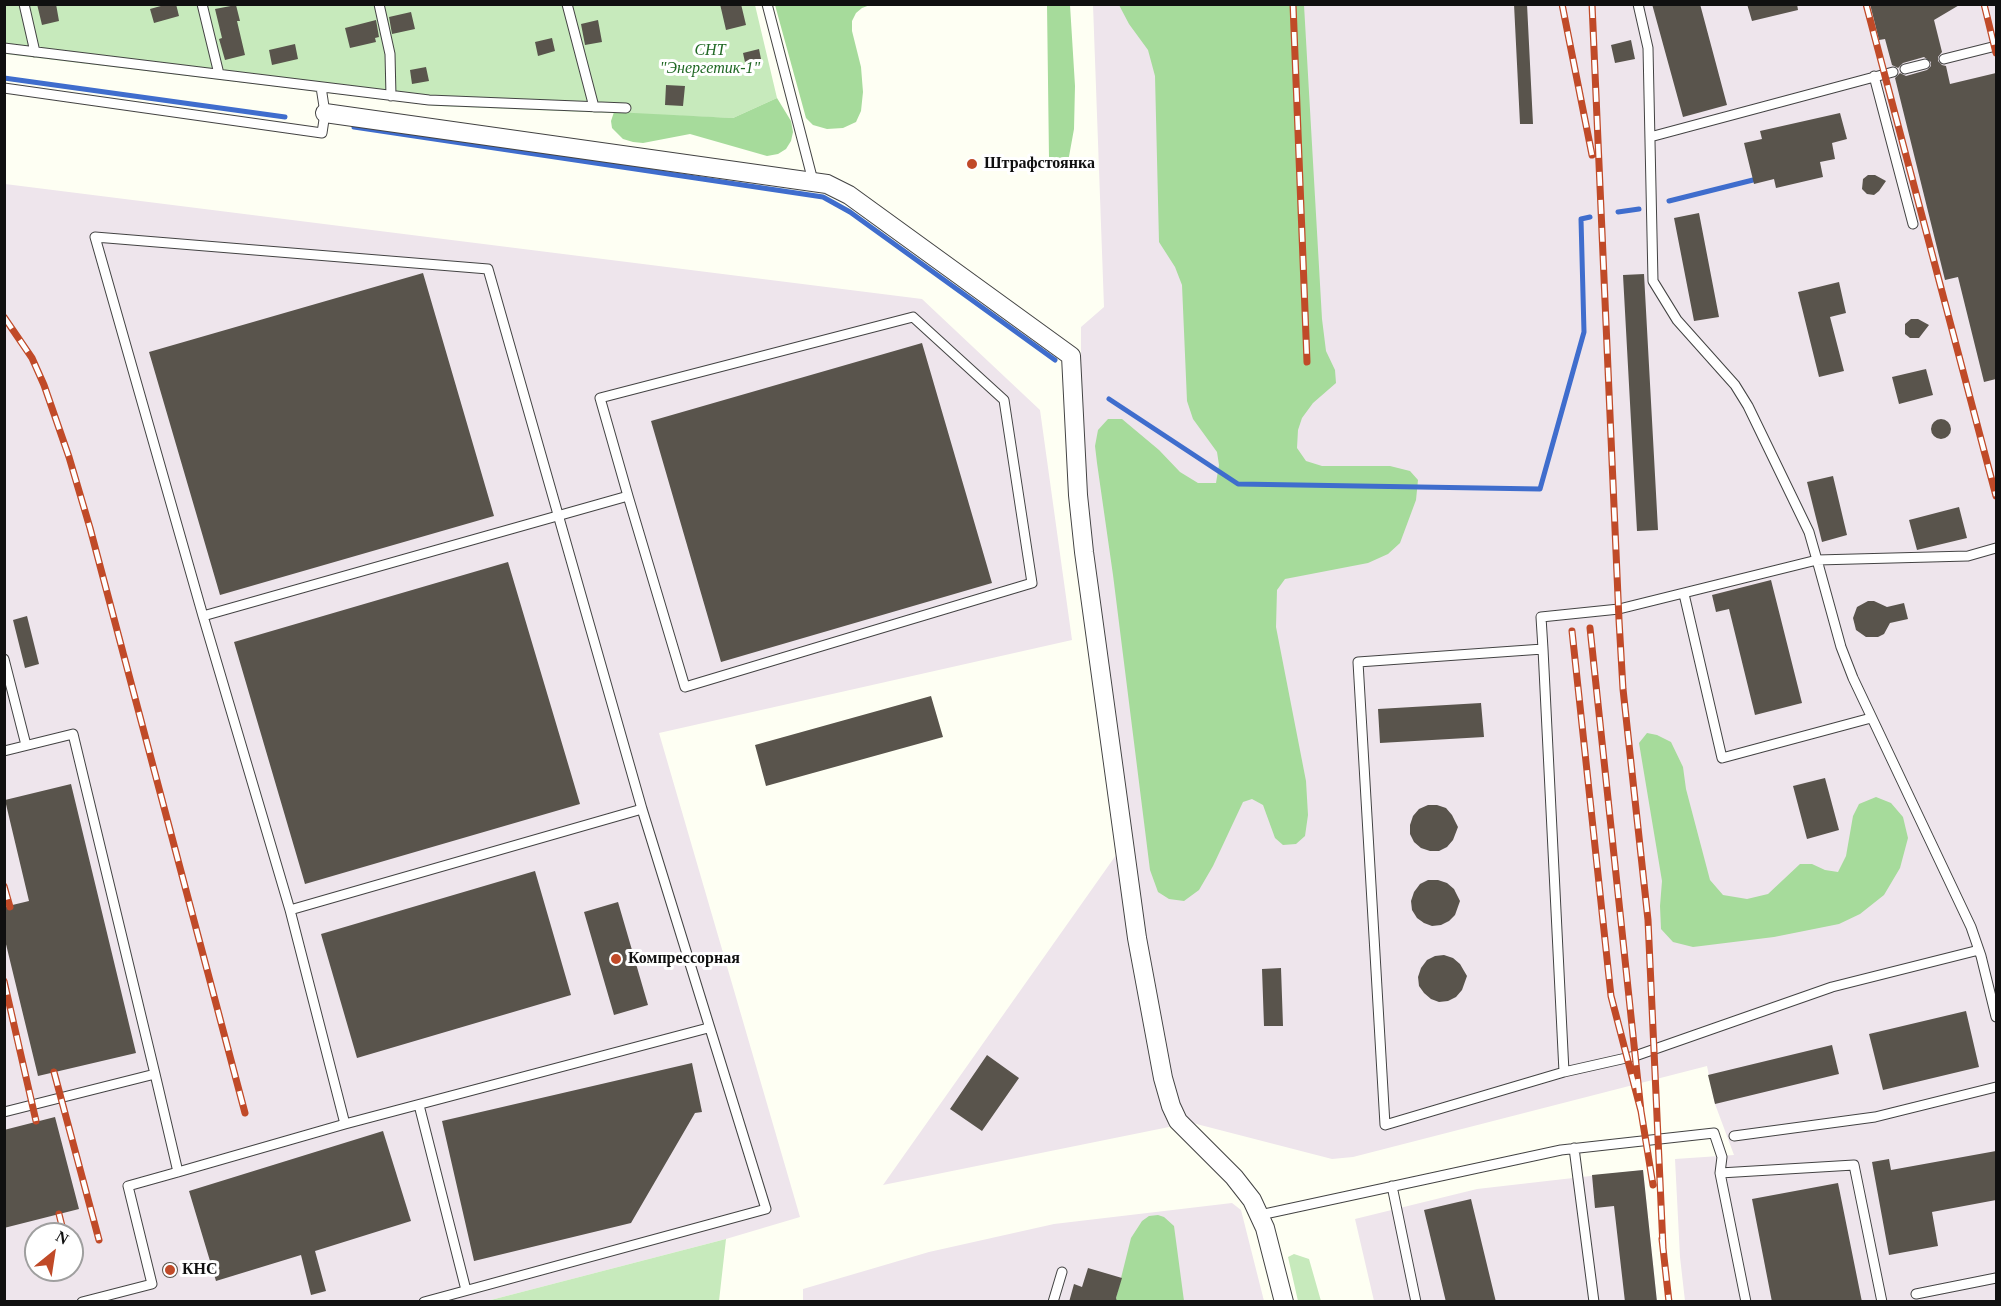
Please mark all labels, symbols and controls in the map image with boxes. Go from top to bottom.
park label: СНТ "Энергетик-1" [660,41,760,79]
place label: Штрафстоянка [984,154,1095,174]
marker: Штрафстоянка [965,157,979,171]
place label: Компрессорная [628,949,740,969]
marker: Компрессорная [609,952,623,966]
north arrow [24,1222,84,1282]
text: N [53,1227,72,1248]
place label: КНС [182,1260,218,1280]
marker: КНС [163,1263,177,1277]

